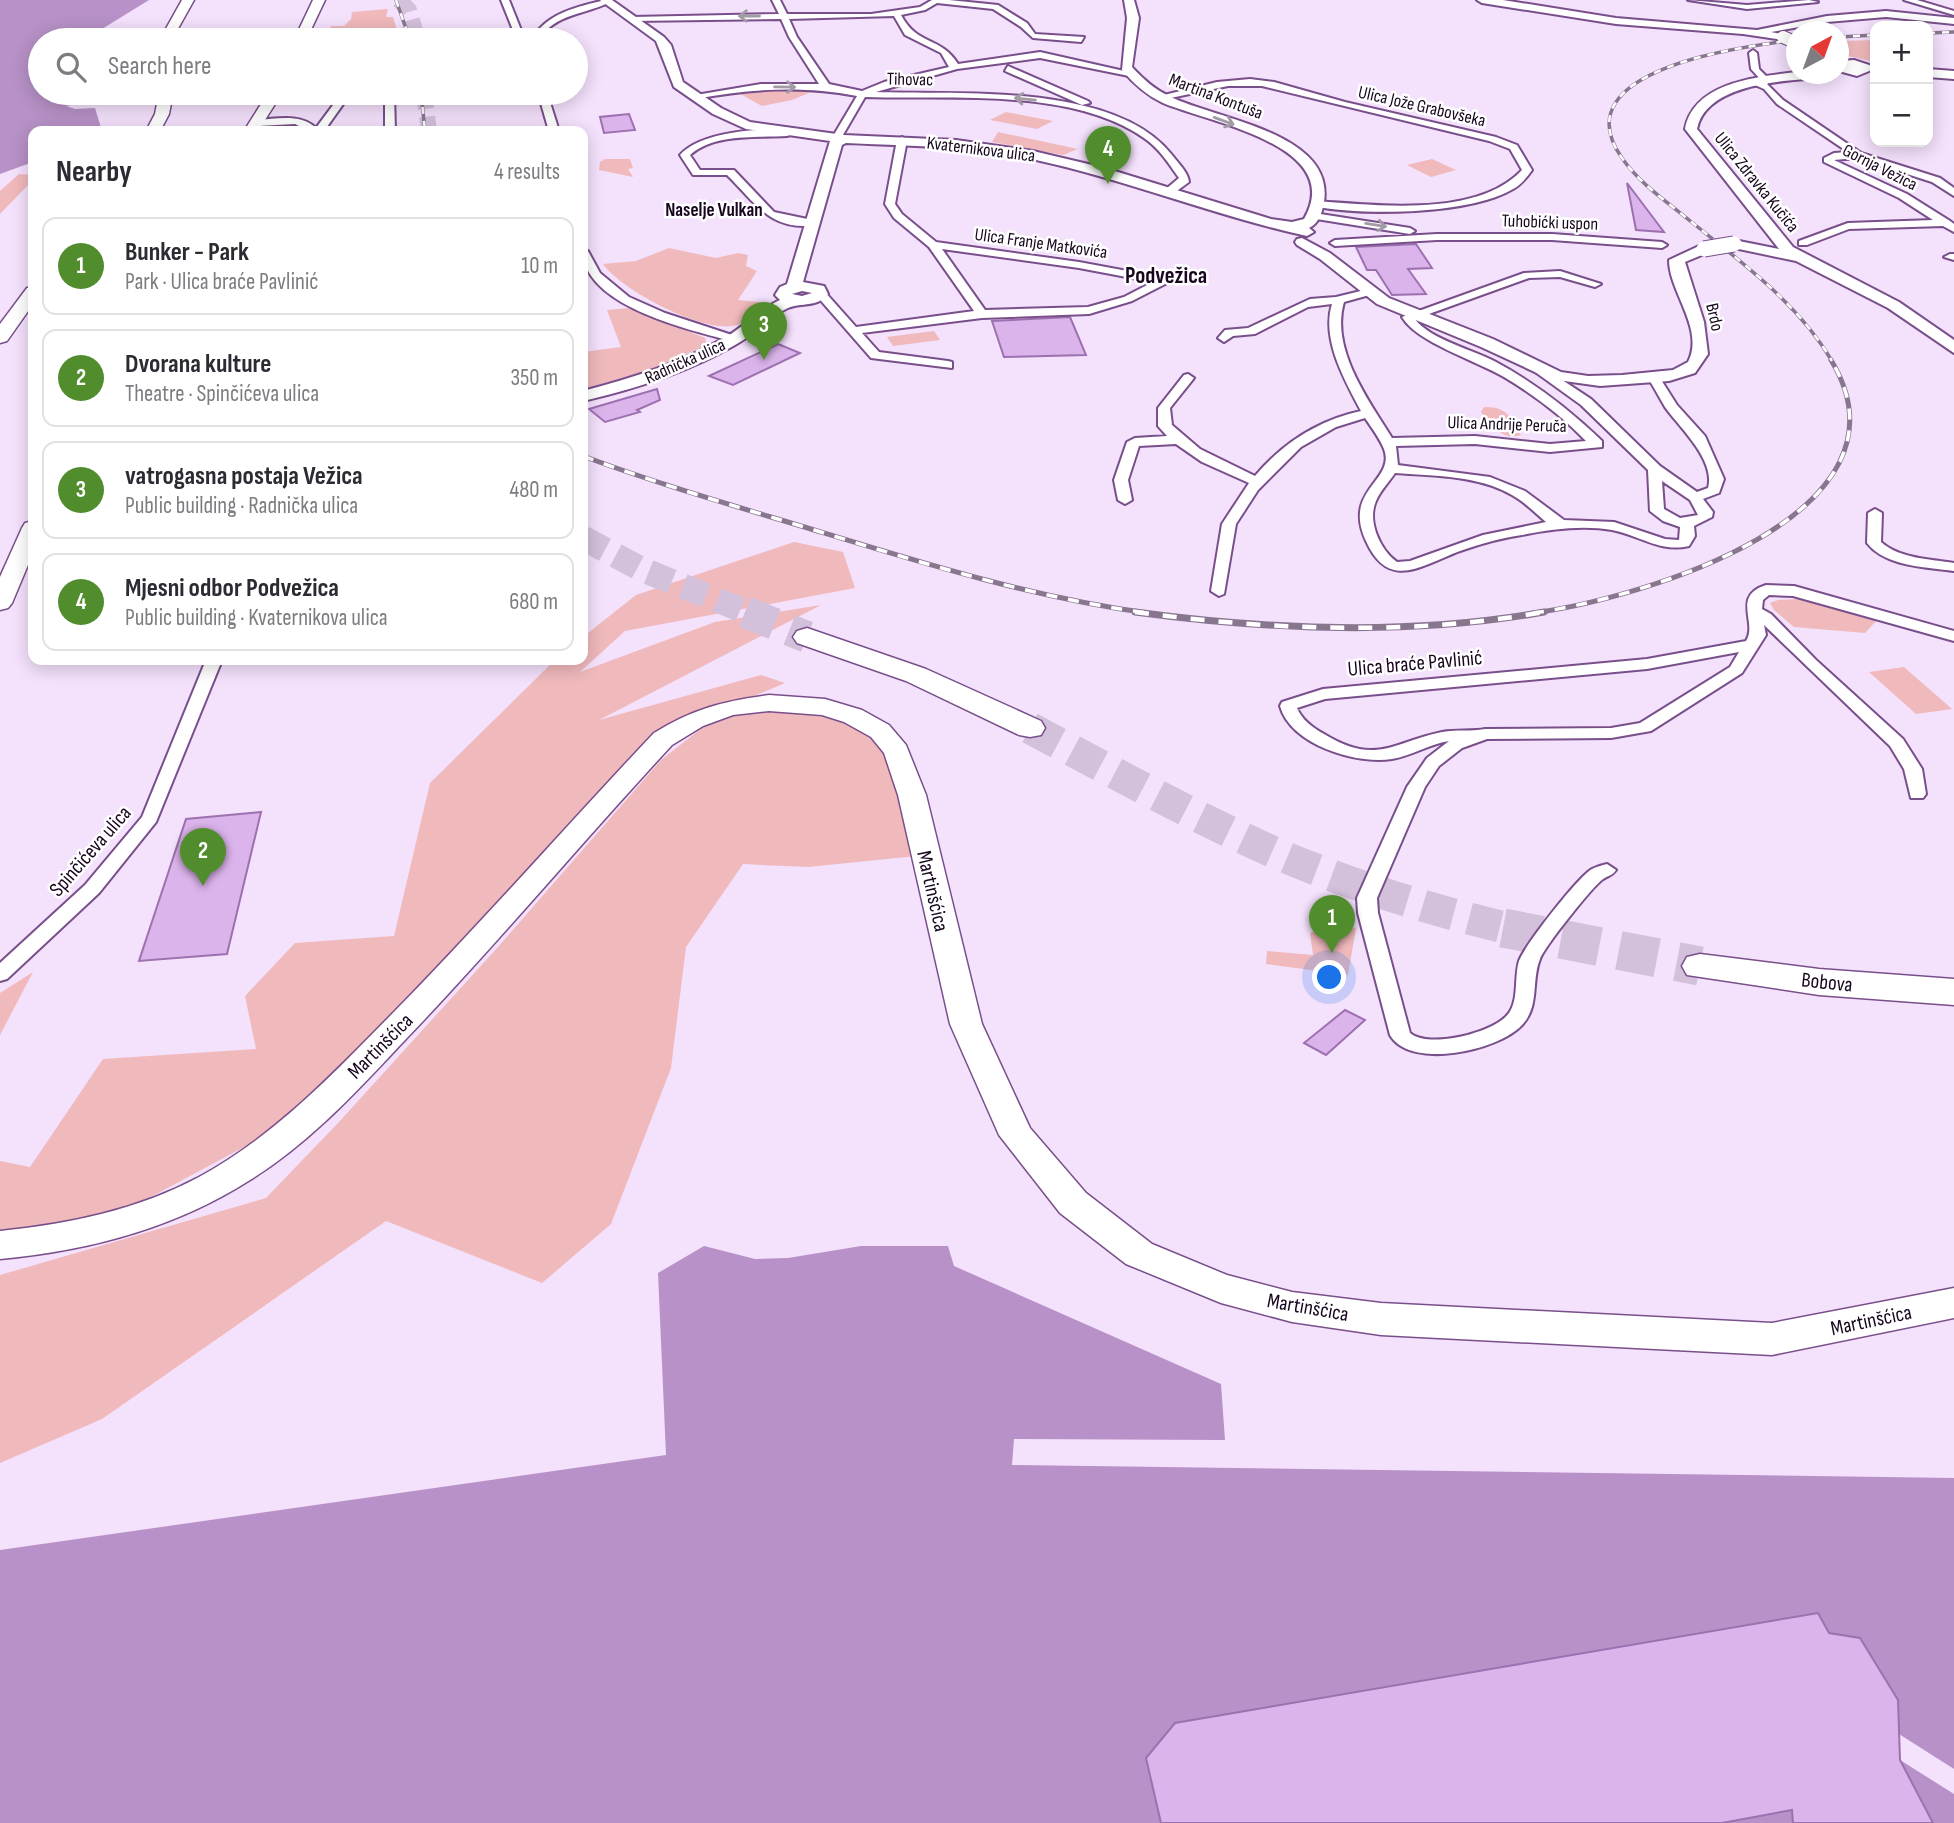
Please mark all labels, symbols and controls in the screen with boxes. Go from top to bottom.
one-way arrow [737,9,760,22]
north arrow [1786,21,1849,84]
map controls [1870,21,1933,147]
button: + [1870,21,1933,84]
search box [28,28,588,105]
icon: search [52,48,90,86]
text: Search here [108,51,211,82]
street label: Tihovac [887,69,933,90]
street label: Martina Kontuša [1166,69,1266,124]
one-way arrow [773,80,796,94]
street label: Ulica Jože Grabovšeka [1356,82,1488,131]
button: − [1870,84,1933,147]
one-way arrow [1015,93,1037,106]
one-way arrow [1213,115,1235,128]
pin: 4 [1085,126,1131,184]
street label: Ulica Zdravka Kučića [1710,128,1803,237]
street label: Kvaternikova ulica [926,132,1036,167]
street label: Gornja Vežica [1839,140,1921,195]
text: Nearby [56,154,132,190]
text: 4 results [494,158,560,186]
district label: Naselje Vulkan [665,199,763,222]
street label: Tuhobićki uspon [1501,210,1599,235]
one-way arrow [1364,219,1387,232]
street label: Ulica Franje Matkovića [973,224,1109,263]
text: Bunker - Park [125,237,249,268]
text: 1 [76,252,86,280]
text: 10 m [521,252,558,280]
district label: Podvežica [1125,262,1207,290]
text: Park · Ulica braće Pavlinić [125,268,318,296]
street label: Brdo [1701,301,1728,333]
pin: 3 [741,302,787,360]
street label: Radnička ulica [642,334,729,389]
text: Dvorana kulture [125,349,271,380]
text: 2 [76,364,86,392]
text: 350 m [510,364,558,392]
text: Theatre · Spinčićeva ulica [125,380,319,408]
street label: Ulica Andrije Peruča [1447,412,1567,437]
text: vatrogasna postaja Vežica [125,461,363,492]
text: 3 [76,476,86,504]
text: 480 m [510,476,558,504]
text: Public building · Radnička ulica [125,492,358,520]
text: Mjesni odbor Podvežica [125,573,339,604]
text: 4 [76,588,86,616]
text: 680 m [509,588,558,616]
text: Public building · Kvaternikova ulica [125,604,388,632]
street label: Ulica braće Pavlinić [1347,645,1483,682]
street label: Spinčićeva ulica [44,801,137,902]
pin: 2 [180,828,226,886]
street label: Martinšćica [911,848,954,934]
pin: 1 [1309,895,1355,953]
your location [1312,960,1346,994]
street label: Bobova [1800,967,1854,998]
street label: Martinšćica [342,1008,418,1084]
street label: Martinšćica [1265,1288,1351,1327]
street label: Martinšćica [1828,1300,1914,1341]

